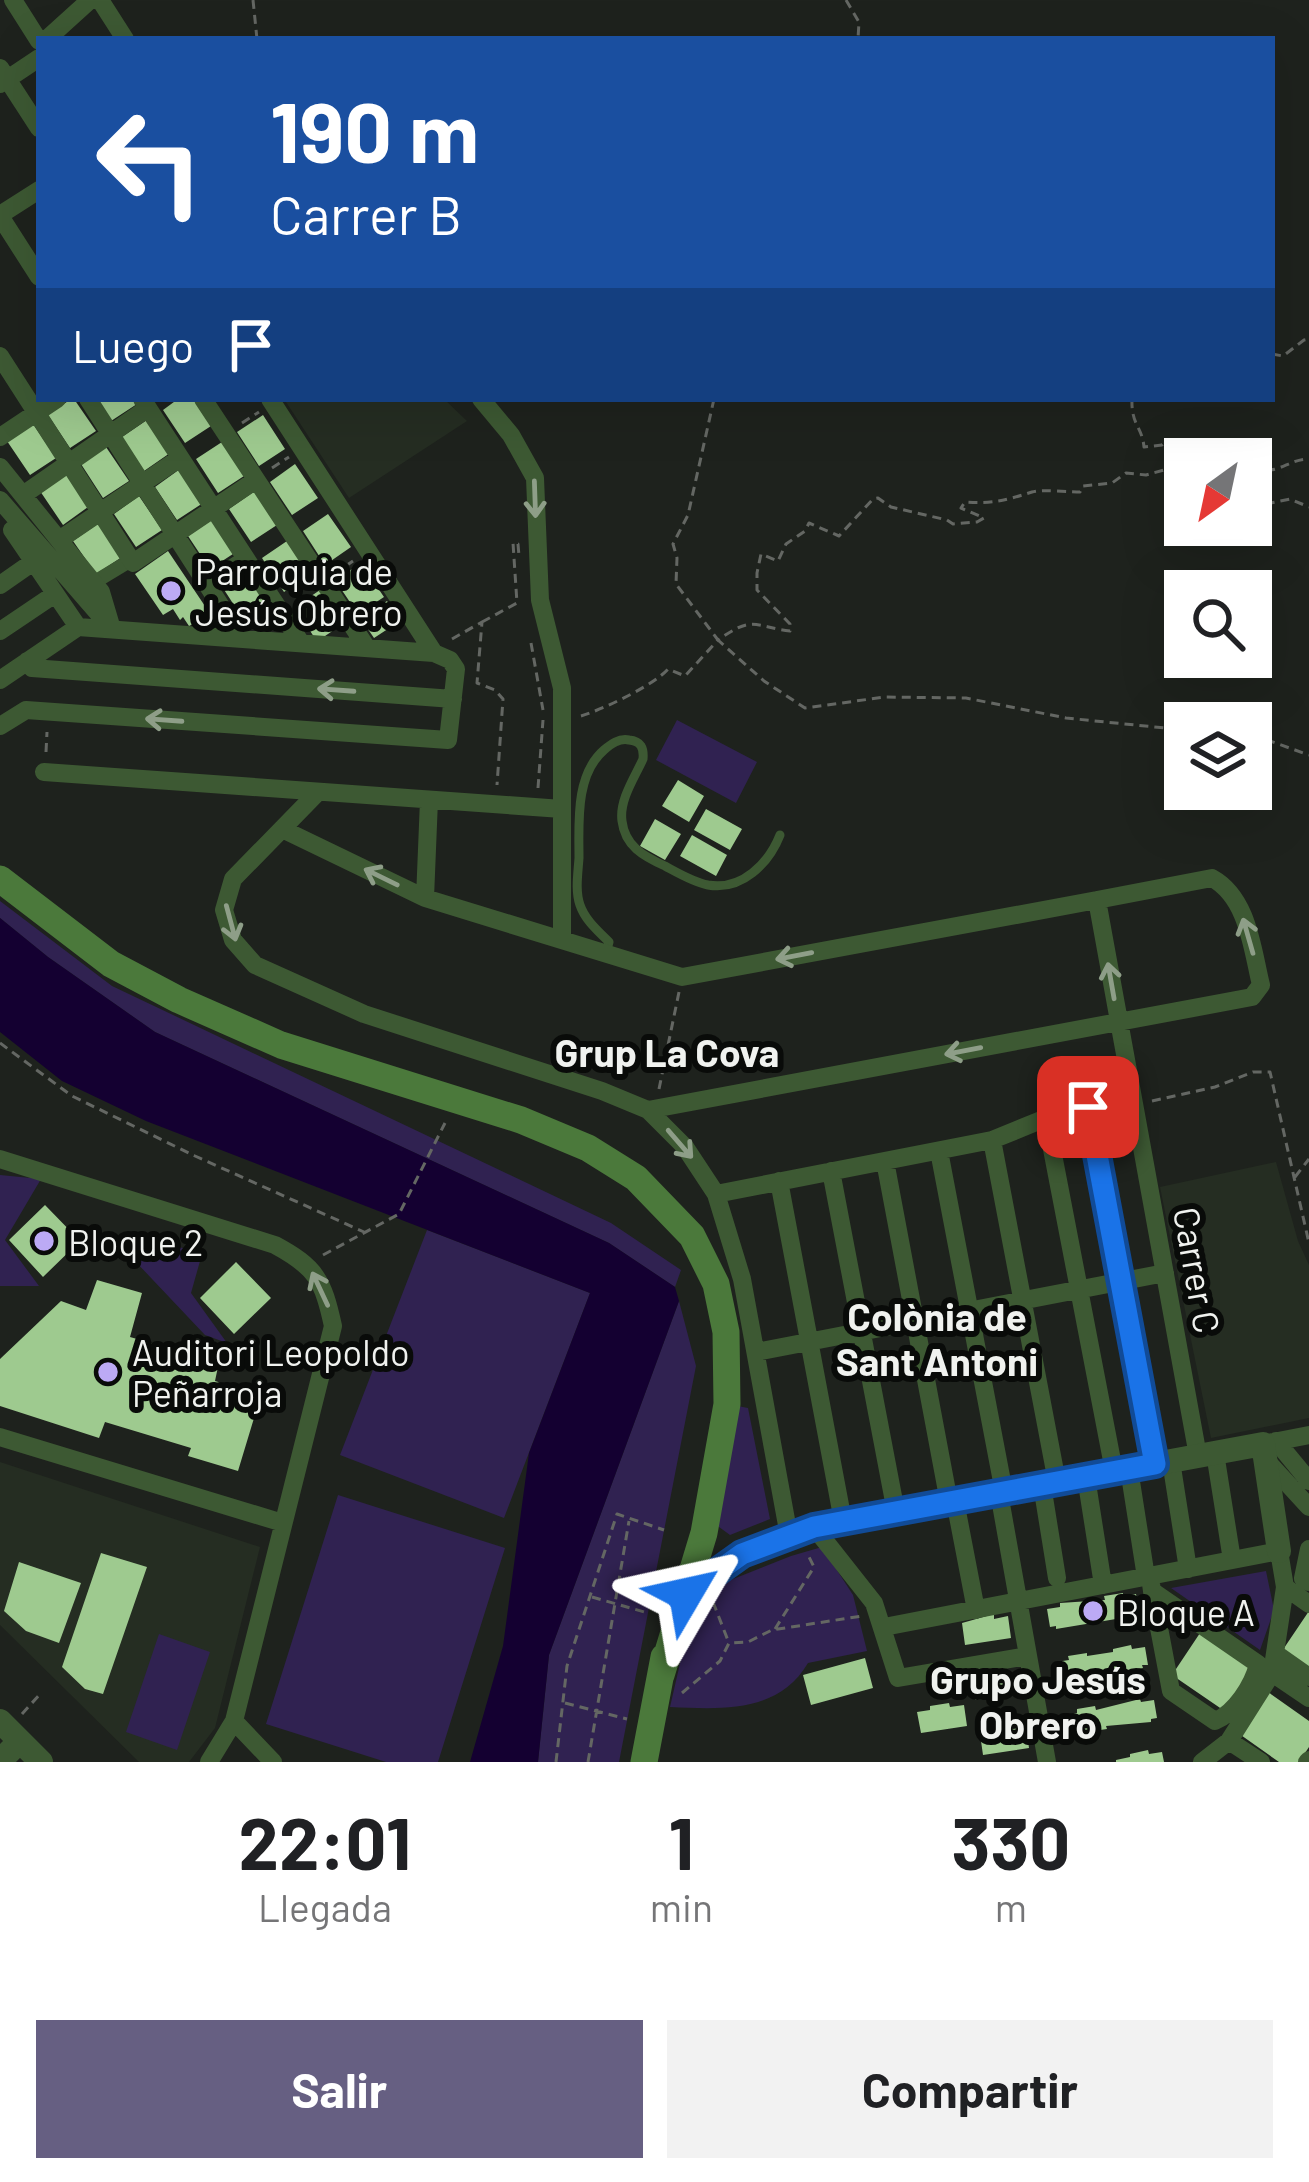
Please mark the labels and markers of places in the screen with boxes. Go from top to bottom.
place label: Parroquia de Jesús Obrero [195,549,403,633]
marker: Parroquia de Jesús Obrero [158,578,184,604]
pin [1037,1056,1139,1158]
place label: Bloque 2 [68,1220,203,1263]
marker: Bloque 2 [31,1228,57,1254]
place label: Auditori Leopoldo Peñarroja [132,1330,410,1414]
marker: Auditori Leopoldo Peñarroja [95,1359,121,1385]
place label: Bloque A [1117,1590,1255,1633]
marker: Bloque A [1080,1598,1106,1624]

